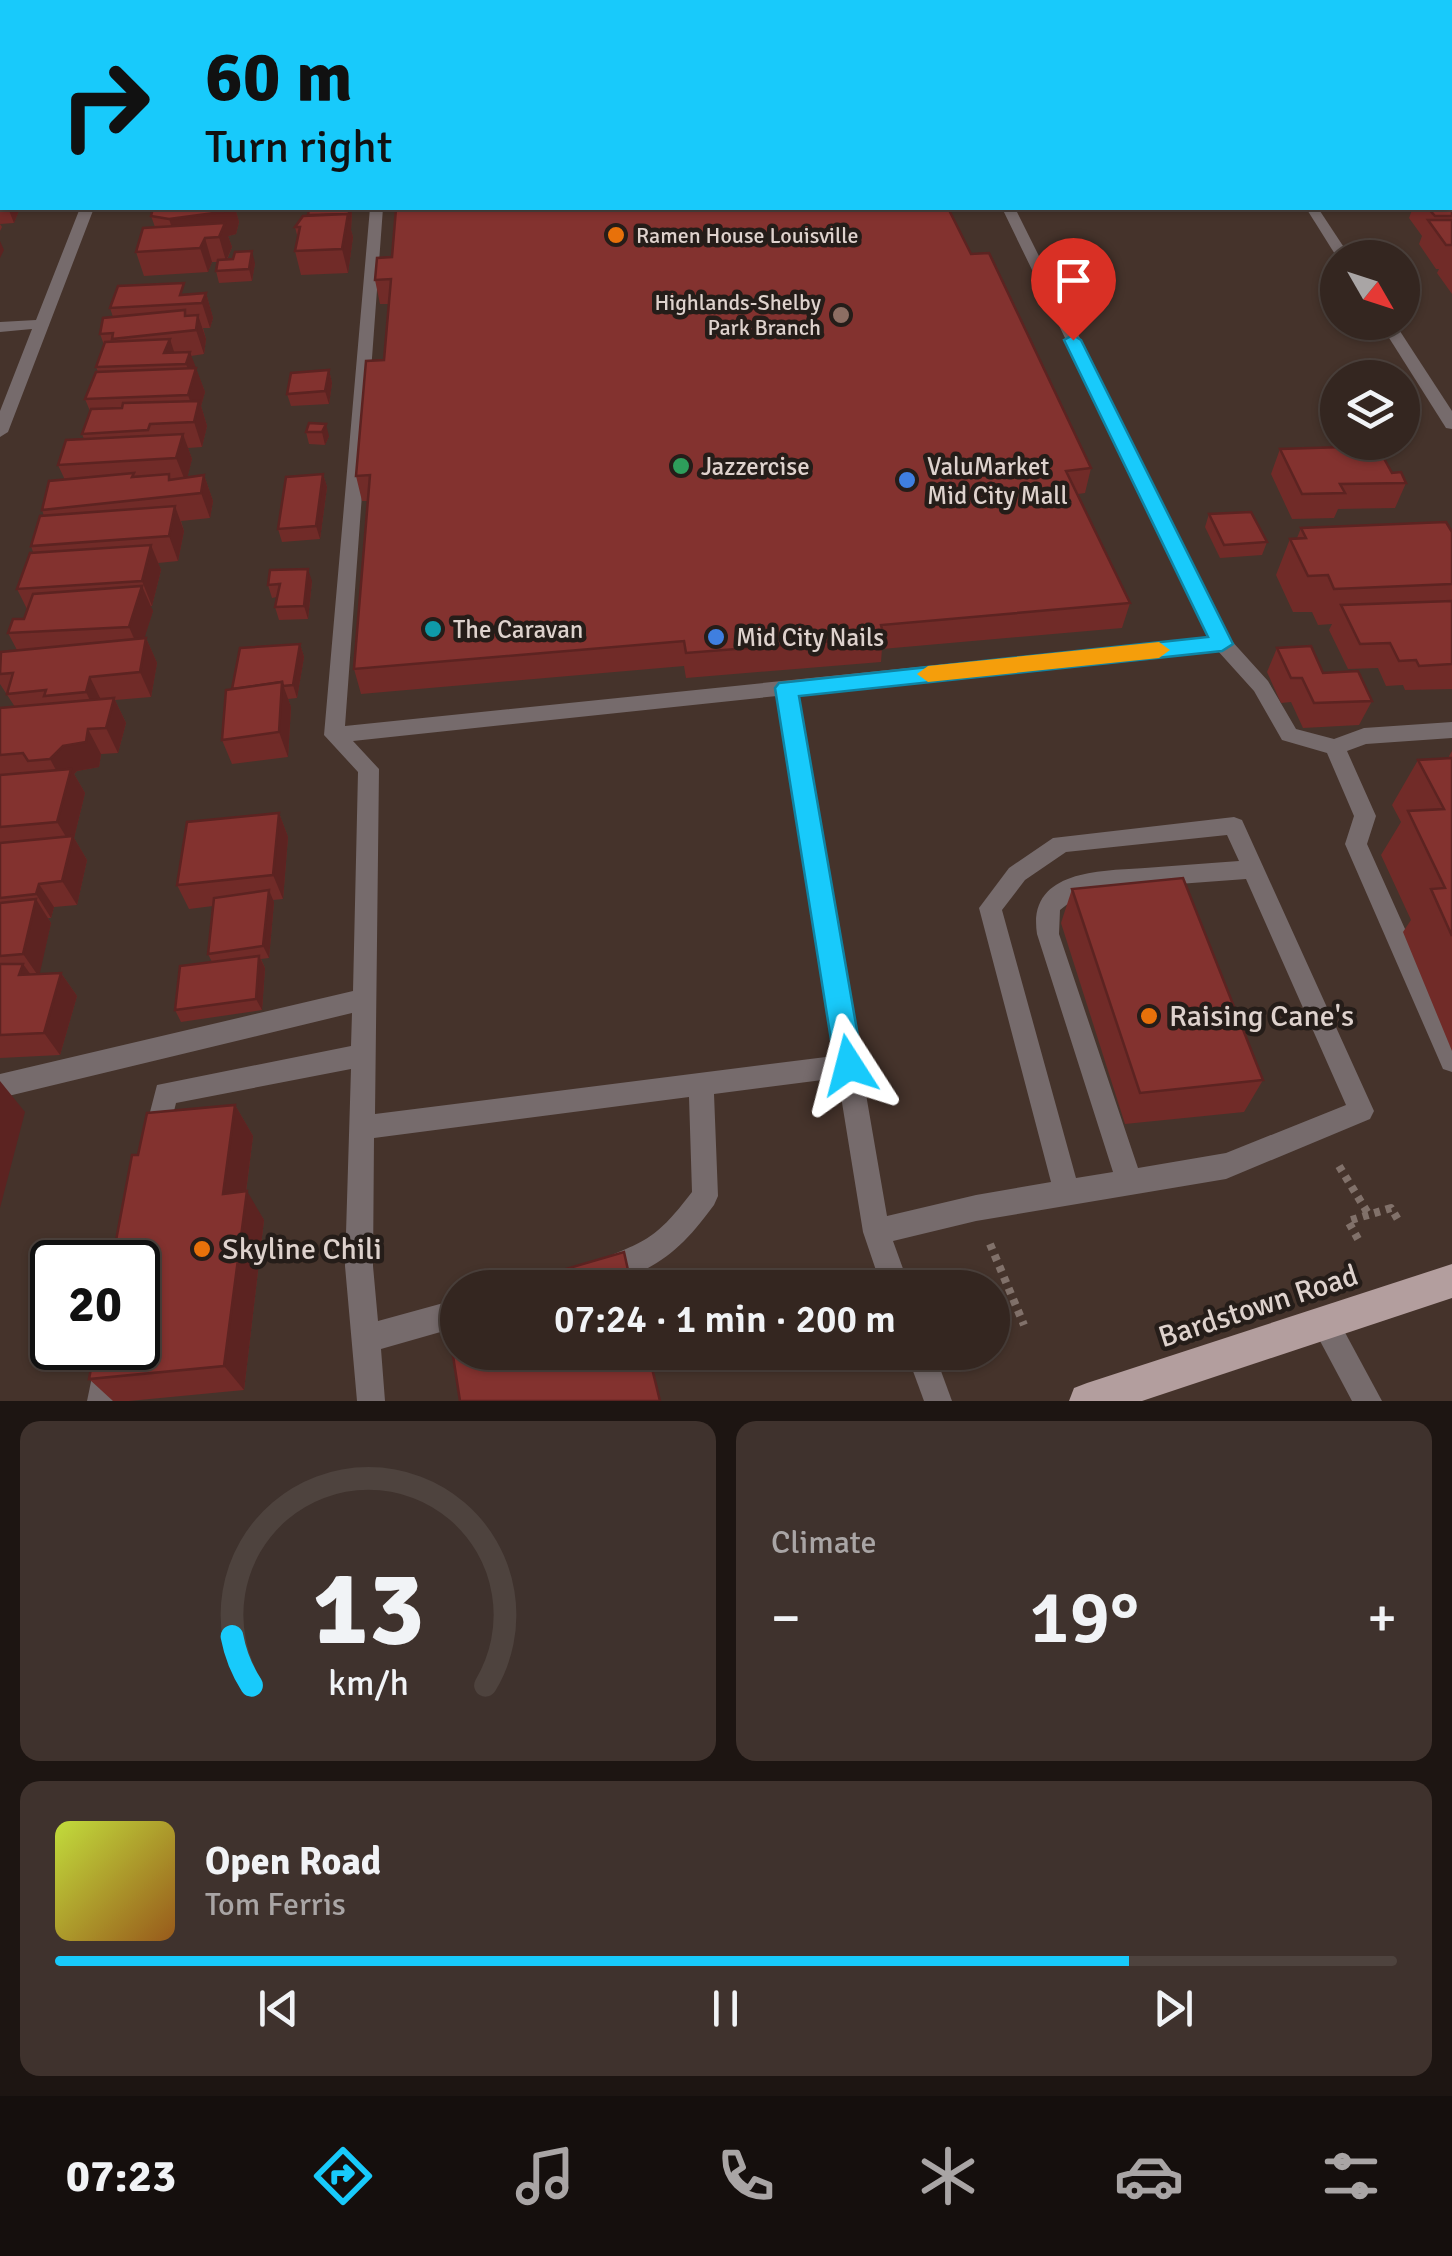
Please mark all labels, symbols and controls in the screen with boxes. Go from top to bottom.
text: 60 m [205,34,353,120]
icon: right [40,40,170,170]
text: Turn right [205,120,393,175]
place label: Ramen House Louisville [636,222,858,249]
marker: Ramen House Louisville [605,224,627,246]
pin [1031,238,1116,341]
north arrow [1320,240,1420,340]
map controls [1320,240,1420,460]
icon: arrive [1046,253,1101,308]
place label: Highlands-Shelby Park Branch [654,289,822,341]
marker: Highlands-Shelby Park Branch [830,304,852,326]
button: layers [1320,360,1420,460]
place label: Jazzercise [701,451,810,482]
place label: ValuMarket Mid City Mall [927,451,1068,511]
marker: Jazzercise [670,455,692,477]
marker: ValuMarket Mid City Mall [896,469,918,491]
place label: The Caravan [453,614,583,645]
marker: The Caravan [422,618,444,640]
place label: Mid City Nails [736,622,884,653]
marker: Mid City Nails [705,626,727,648]
place label: Raising Cane's [1169,998,1354,1035]
marker: Raising Cane's [1138,1005,1160,1027]
position arrow [797,1013,901,1117]
place label: Skyline Chili [222,1231,382,1268]
marker: Skyline Chili [191,1238,213,1260]
speed limit sign: 20 [30,1240,160,1370]
street label: Bardstown Road [1154,1257,1363,1356]
text: 07:24 · 1 min · 200 m [554,1296,896,1343]
text: Climate [771,1523,877,1562]
text: 13 [312,1545,424,1673]
text: 19° [1029,1571,1139,1664]
text: − [771,1584,801,1652]
text: + [1367,1584,1397,1652]
text: km/h [328,1661,408,1705]
text: Open Road [205,1838,381,1885]
text: Tom Ferris [205,1885,346,1924]
icon: previous [251,1981,306,2036]
icon: pause [698,1981,753,2036]
icon: next [1146,1981,1201,2036]
icon: directions [308,2141,378,2211]
icon: music [510,2141,580,2211]
icon: phone [711,2141,781,2211]
icon: climate [913,2141,983,2211]
icon: car [1114,2141,1184,2211]
icon: filters [1316,2141,1386,2211]
text: 07:23 [66,2149,176,2204]

